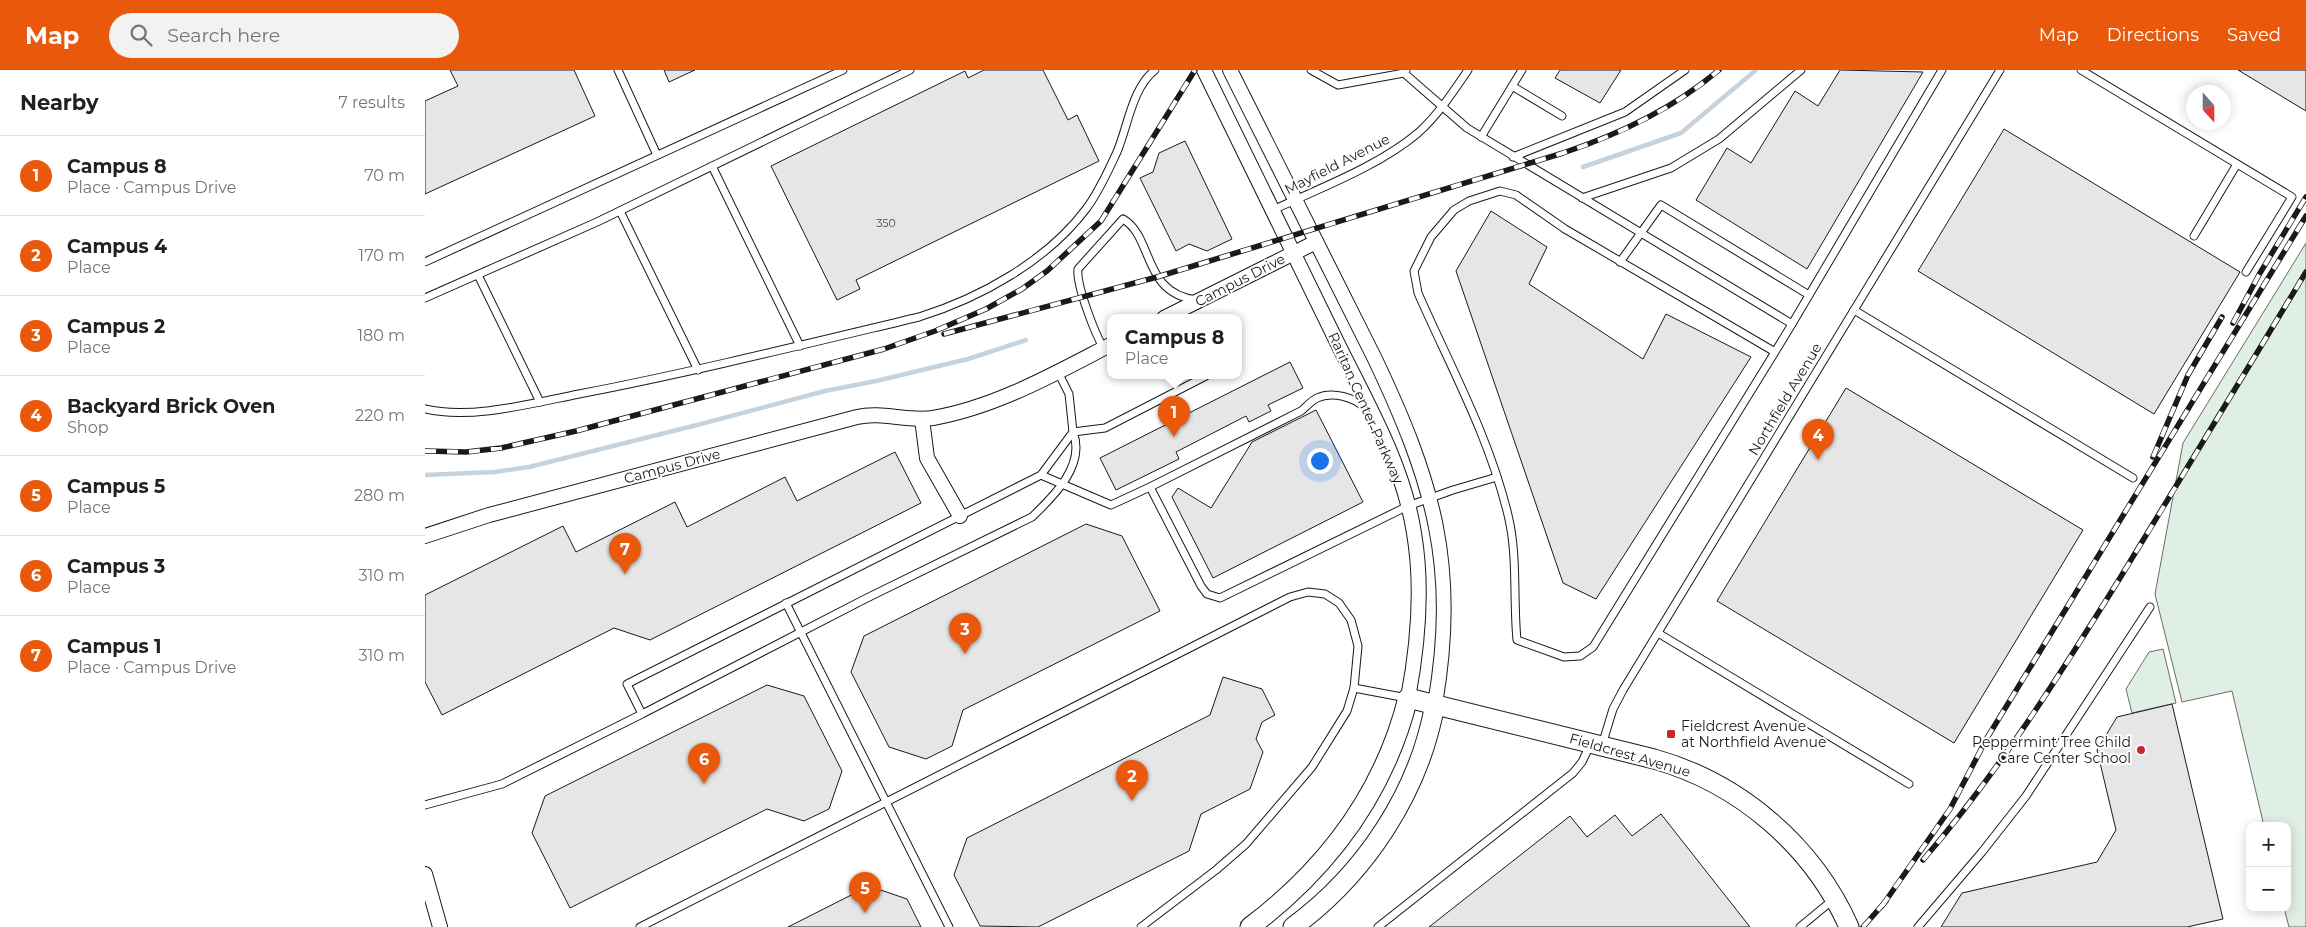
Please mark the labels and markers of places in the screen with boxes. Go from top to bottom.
pin: 1 [1158,396,1190,437]
pin: 4 [1802,419,1834,460]
pin: 7 [609,533,641,574]
pin: 3 [949,613,981,654]
place label: Fieldcrest Avenue at Northfield Avenue [1681,717,1827,751]
marker: Fieldcrest Avenue at Northfield Avenue [1665,728,1677,740]
place label: Peppermint Tree Child Care Center School [1972,733,2131,767]
pin: 6 [688,743,720,784]
marker: Peppermint Tree Child Care Center School [2135,744,2147,756]
pin: 2 [1116,760,1148,801]
pin: 5 [849,872,881,913]

